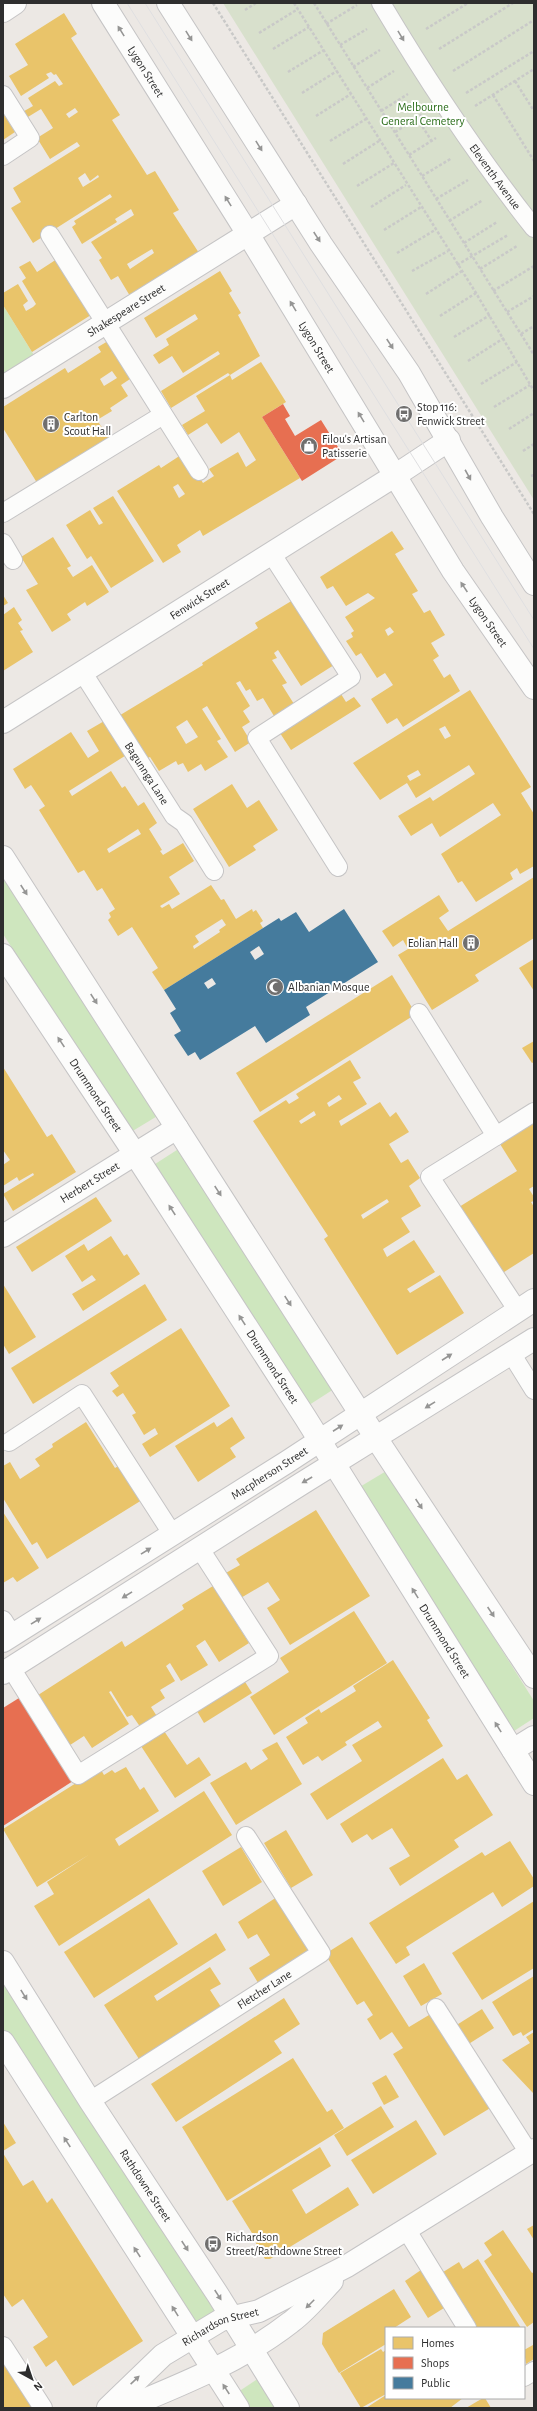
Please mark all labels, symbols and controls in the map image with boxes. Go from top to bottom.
one-way arrow [117,26,125,37]
one-way arrow [185,31,193,41]
one-way arrow [397,31,405,41]
street label: Lygon Street [126,44,167,99]
park label: Melbourne General Cemetery [381,101,465,128]
one-way arrow [255,140,262,152]
street label: Eleventh Avenue [467,142,523,212]
one-way arrow [224,195,231,207]
one-way arrow [313,231,320,243]
street label: Shakespeare Street [85,281,167,339]
one-way arrow [289,301,297,311]
street label: Lygon Street [297,319,337,375]
one-way arrow [386,339,394,350]
place label: Stop 116: Fenwick Street [417,401,485,427]
bus stop icon: Stop 116: Fenwick Street [394,404,414,424]
place label: Carlton Scout Hall [64,411,111,437]
one-way arrow [357,411,364,423]
building icon: Carlton Scout Hall [41,414,61,434]
place label: Filou's Artisan Patisserie [322,433,387,459]
shop icon: Filou's Artisan Patisserie [299,436,319,456]
one-way arrow [464,469,471,480]
street label: Fenwick Street [168,575,231,622]
one-way arrow [460,582,468,592]
street label: Lygon Street [467,595,510,649]
street label: Bagunnga Lane [123,740,171,807]
one-way arrow [20,885,28,895]
building icon: Eolian Hall [461,933,481,953]
place label: Eolian Hall [408,937,458,949]
mosque icon: Albanian Mosque [265,977,285,997]
place label: Albanian Mosque [288,981,370,993]
one-way arrow [90,994,98,1004]
one-way arrow [57,1037,65,1048]
street label: Drummond Street [67,1056,125,1134]
street label: Herbert Street [58,1159,121,1205]
one-way arrow [214,1185,221,1197]
one-way arrow [168,1205,176,1216]
one-way arrow [284,1295,292,1306]
one-way arrow [238,1315,246,1325]
street label: Drummond Street [244,1328,301,1406]
one-way arrow [442,1353,452,1361]
one-way arrow [424,1401,436,1408]
one-way arrow [332,1424,343,1432]
street label: Macpherson Street [229,1444,310,1502]
one-way arrow [301,1477,313,1484]
one-way arrow [415,1498,423,1509]
one-way arrow [140,1548,152,1555]
one-way arrow [411,1587,418,1599]
one-way arrow [122,1591,132,1599]
street label: Drummond Street [417,1602,473,1680]
one-way arrow [487,1607,495,1617]
one-way arrow [30,1617,42,1624]
one-way arrow [495,1721,502,1733]
street label: Fletcher Lane [235,1968,294,2011]
one-way arrow [20,1990,28,2000]
one-way arrow [63,2137,71,2147]
street label: Rathdowne Street [117,2147,174,2224]
place label: Richardson Street/Rathdowne Street [226,2231,342,2257]
bus stop icon: Richardson Street/Rathdowne Street [203,2234,223,2254]
one-way arrow [182,2240,189,2252]
one-way arrow [133,2246,141,2257]
one-way arrow [214,2290,222,2300]
one-way arrow [305,2299,315,2309]
one-way arrow [171,2305,178,2317]
street label: Richardson Street [180,2305,260,2348]
legend [385,2327,525,2399]
text: Homes [421,2337,454,2349]
text: Shops [421,2357,449,2369]
north arrow [12,2359,52,2399]
one-way arrow [130,2375,140,2385]
text: Public [421,2377,450,2389]
text: N [32,2380,45,2393]
one-way arrow [222,2384,230,2395]

